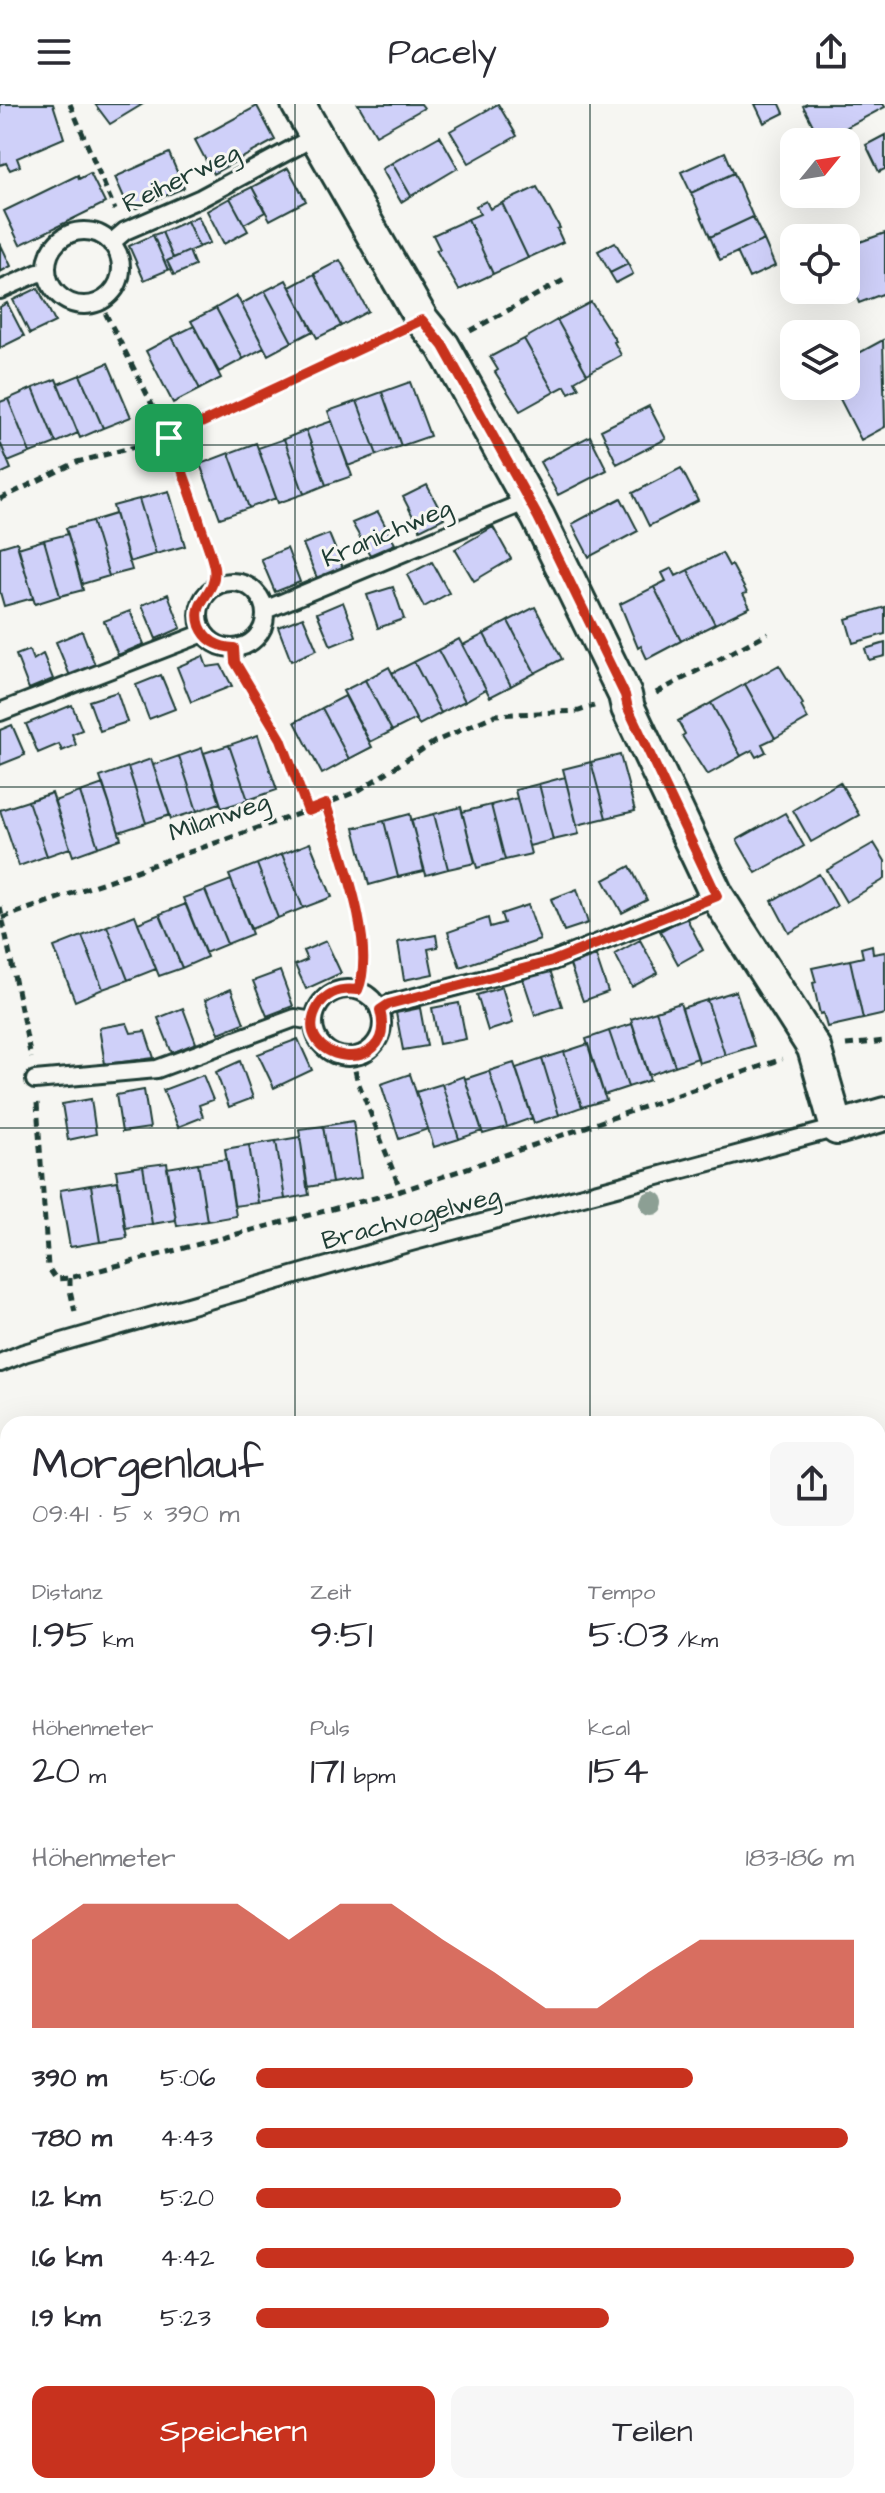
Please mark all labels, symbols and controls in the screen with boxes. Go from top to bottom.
text: Pacely [388,27,497,78]
icon: menu [32,30,76,74]
icon: share [809,30,853,74]
north arrow [780,128,860,208]
map controls [780,128,860,400]
street label: Reiherweg [116,134,247,224]
button: locate [780,224,860,304]
button: layers [780,320,860,400]
pin [135,404,203,472]
icon: arrive [147,416,191,460]
street label: Kranichweg [316,489,458,578]
street label: Milanweg [164,783,275,853]
street label: Brachvogelweg [318,1177,505,1261]
text: Morgenlauf [32,1435,264,1496]
button: share [770,1442,854,1526]
text: 09:41 · 5 × 390 m [32,1496,240,1532]
text: Distanz [32,1577,103,1608]
text: Zeit [310,1577,351,1608]
text: Tempo [588,1577,655,1608]
text: 1.95 [32,1608,94,1663]
text: 9:51 [310,1608,373,1663]
text: 5:03 [588,1608,669,1663]
text: km [94,1625,133,1656]
text: /km [669,1625,718,1656]
text: Höhenmeter [32,1713,153,1744]
text: Puls [310,1713,350,1744]
text: kcal [588,1713,630,1744]
text: 20 [32,1744,80,1799]
text: 171 [310,1744,345,1799]
text: 154 [588,1744,649,1799]
text: m [80,1761,106,1792]
text: bpm [345,1761,395,1792]
text: Höhenmeter [32,1840,176,1876]
text: 183–186 m [745,1840,854,1876]
text: 390 m [32,2060,107,2096]
text: 5:06 [160,2060,215,2096]
text: 780 m [32,2120,112,2156]
text: 4:43 [160,2120,213,2156]
text: 1.2 km [32,2180,100,2216]
text: 5:20 [160,2180,214,2216]
text: 1.6 km [32,2240,102,2276]
text: 4:42 [160,2240,215,2276]
text: 1.9 km [32,2300,100,2336]
text: 5:23 [160,2300,211,2336]
button: Speichern [32,2386,435,2478]
button: Teilen [451,2386,854,2478]

